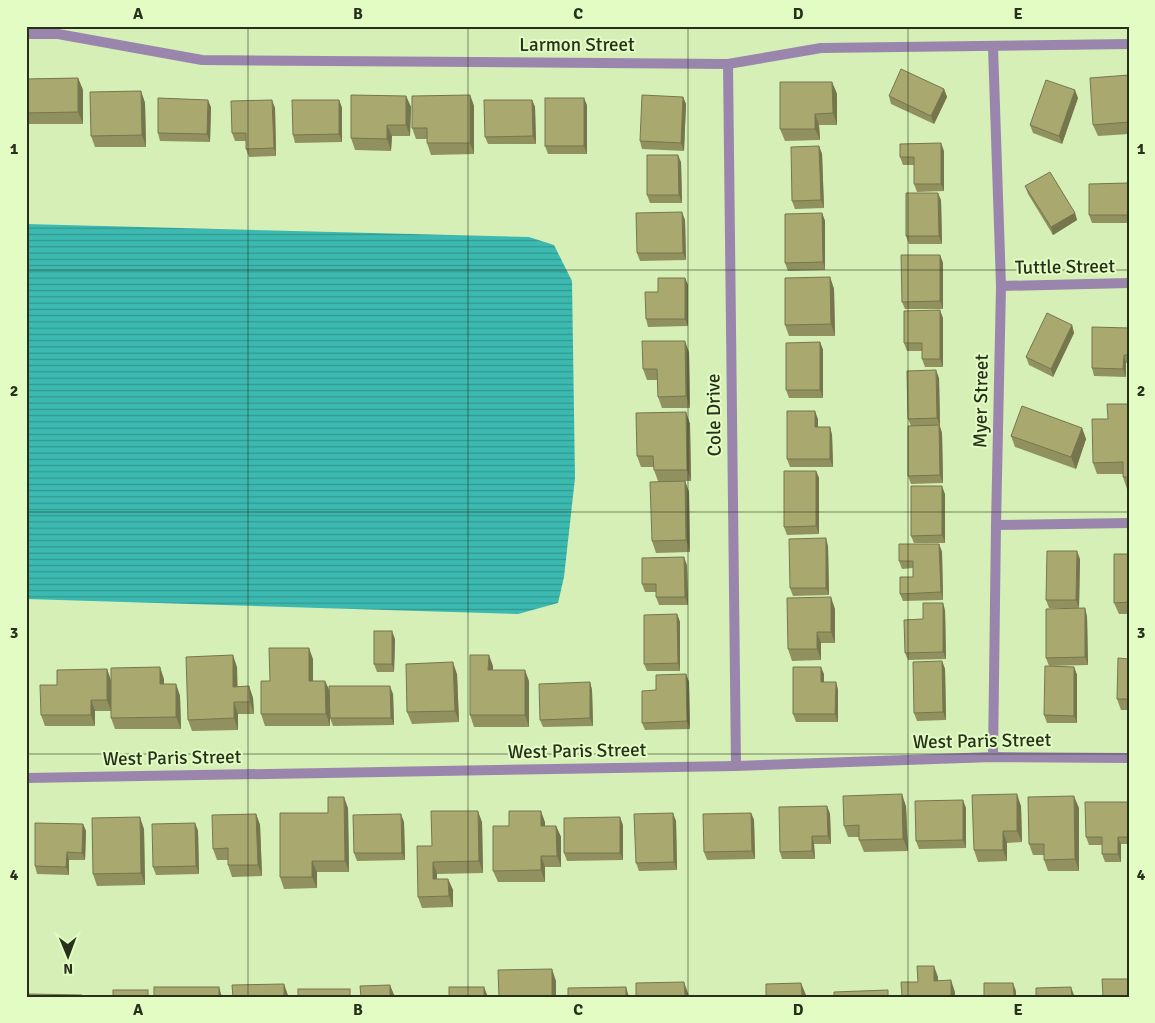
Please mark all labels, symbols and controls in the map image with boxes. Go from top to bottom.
text: A [133,4,144,24]
text: B [353,4,363,24]
text: C [573,4,583,24]
text: D [793,4,804,24]
text: E [1013,4,1023,24]
street label: Larmon Street [519,33,635,57]
text: 1 [10,139,19,159]
text: 1 [1137,139,1146,159]
street label: Tuttle Street [1015,254,1116,280]
street label: Myer Street [968,353,994,448]
street label: Cole Drive [701,373,727,457]
text: 2 [10,381,18,401]
text: 2 [1137,381,1145,401]
text: 3 [10,623,18,643]
text: 3 [1137,623,1145,643]
street label: West Paris Street [913,728,1052,754]
street label: West Paris Street [508,738,647,764]
street label: West Paris Street [103,745,242,771]
text: 4 [10,865,19,885]
text: 4 [1137,865,1146,885]
north arrow [42,930,92,980]
text: N [63,960,73,977]
text: A [133,1000,144,1020]
text: B [353,1000,363,1020]
text: C [573,1000,583,1020]
text: D [793,1000,804,1020]
text: E [1013,1000,1023,1020]

